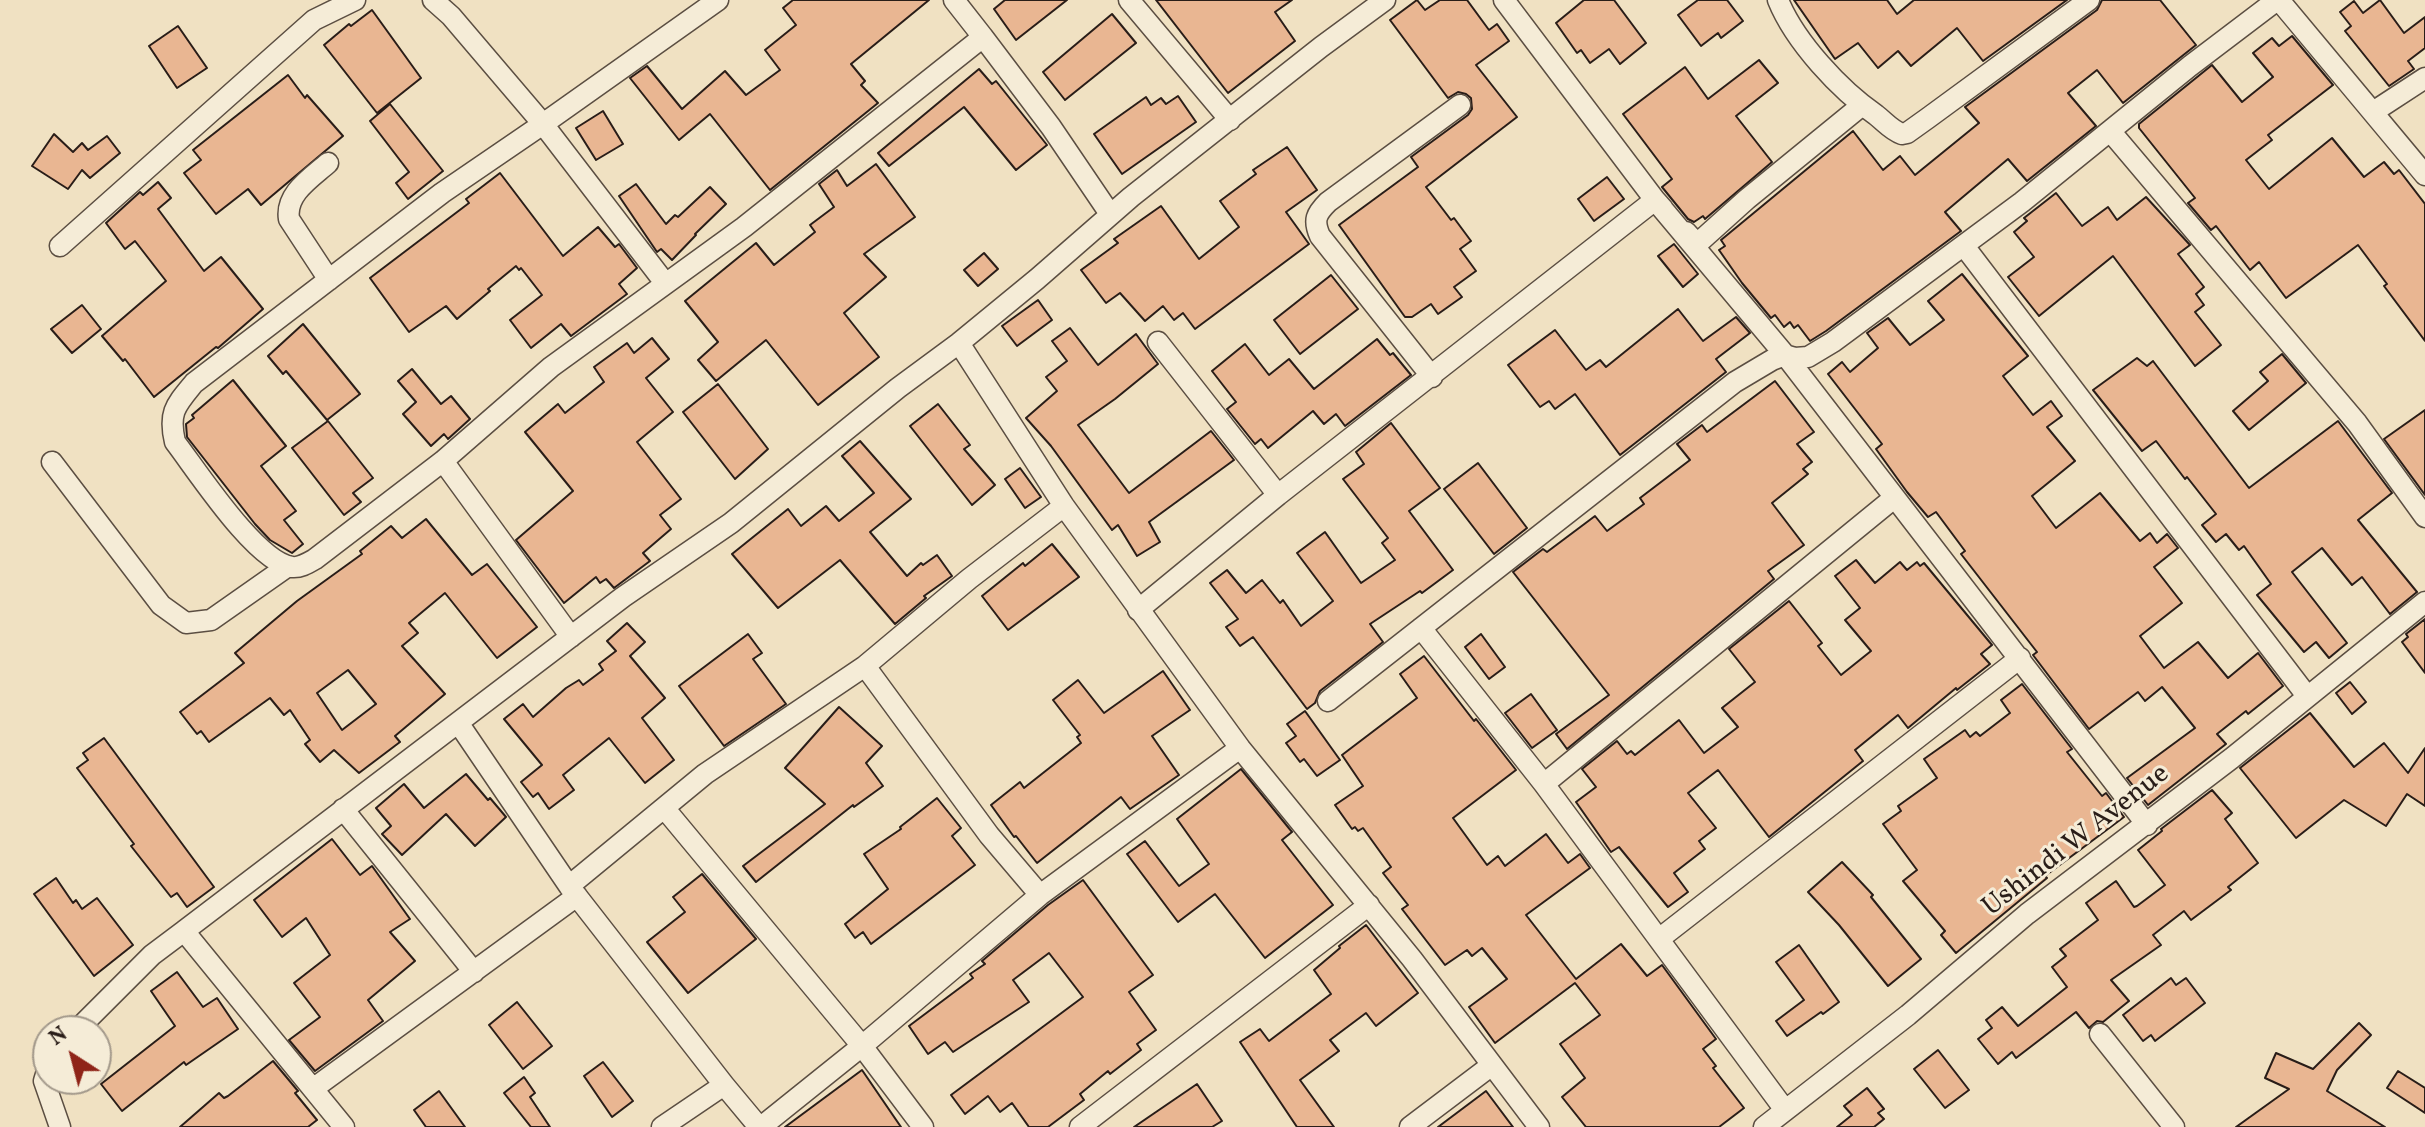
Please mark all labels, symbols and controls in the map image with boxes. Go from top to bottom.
street label: Ushindi W Avenue [1977,759,2177,925]
north arrow [32,1015,112,1095]
text: N [43,1020,74,1054]

